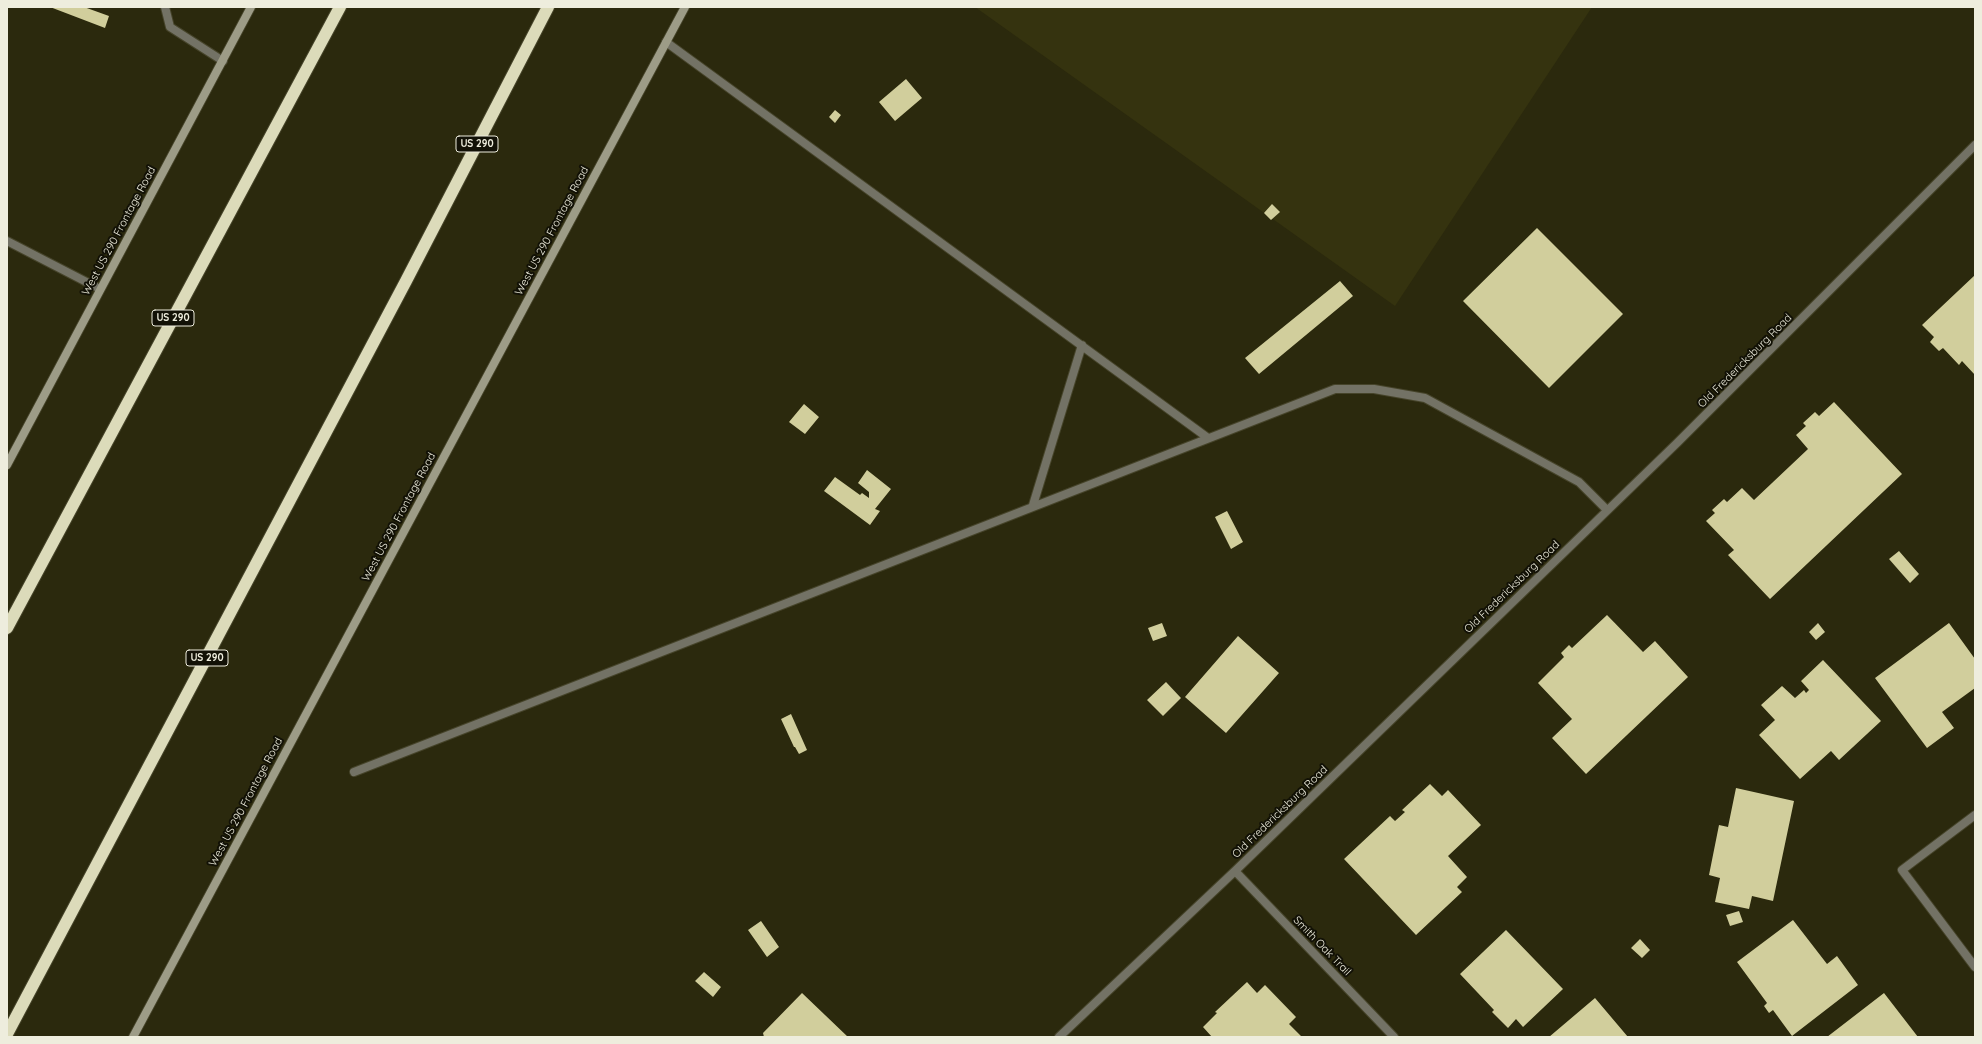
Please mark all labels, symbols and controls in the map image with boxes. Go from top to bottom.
road number: US 290 [456,136,498,152]
street label: West US 290 Frontage Road [79,164,159,298]
street label: West US 290 Frontage Road [512,164,592,298]
road number: US 290 [152,310,194,326]
street label: Old Fredericksburg Road [1695,311,1795,411]
street label: West US 290 Frontage Road [359,450,439,584]
street label: Old Fredericksburg Road [1462,538,1562,636]
road number: US 290 [186,650,228,666]
street label: West US 290 Frontage Road [206,735,286,869]
street label: Old Fredericksburg Road [1230,763,1330,861]
street label: Smith Oak Trail [1290,914,1354,978]

